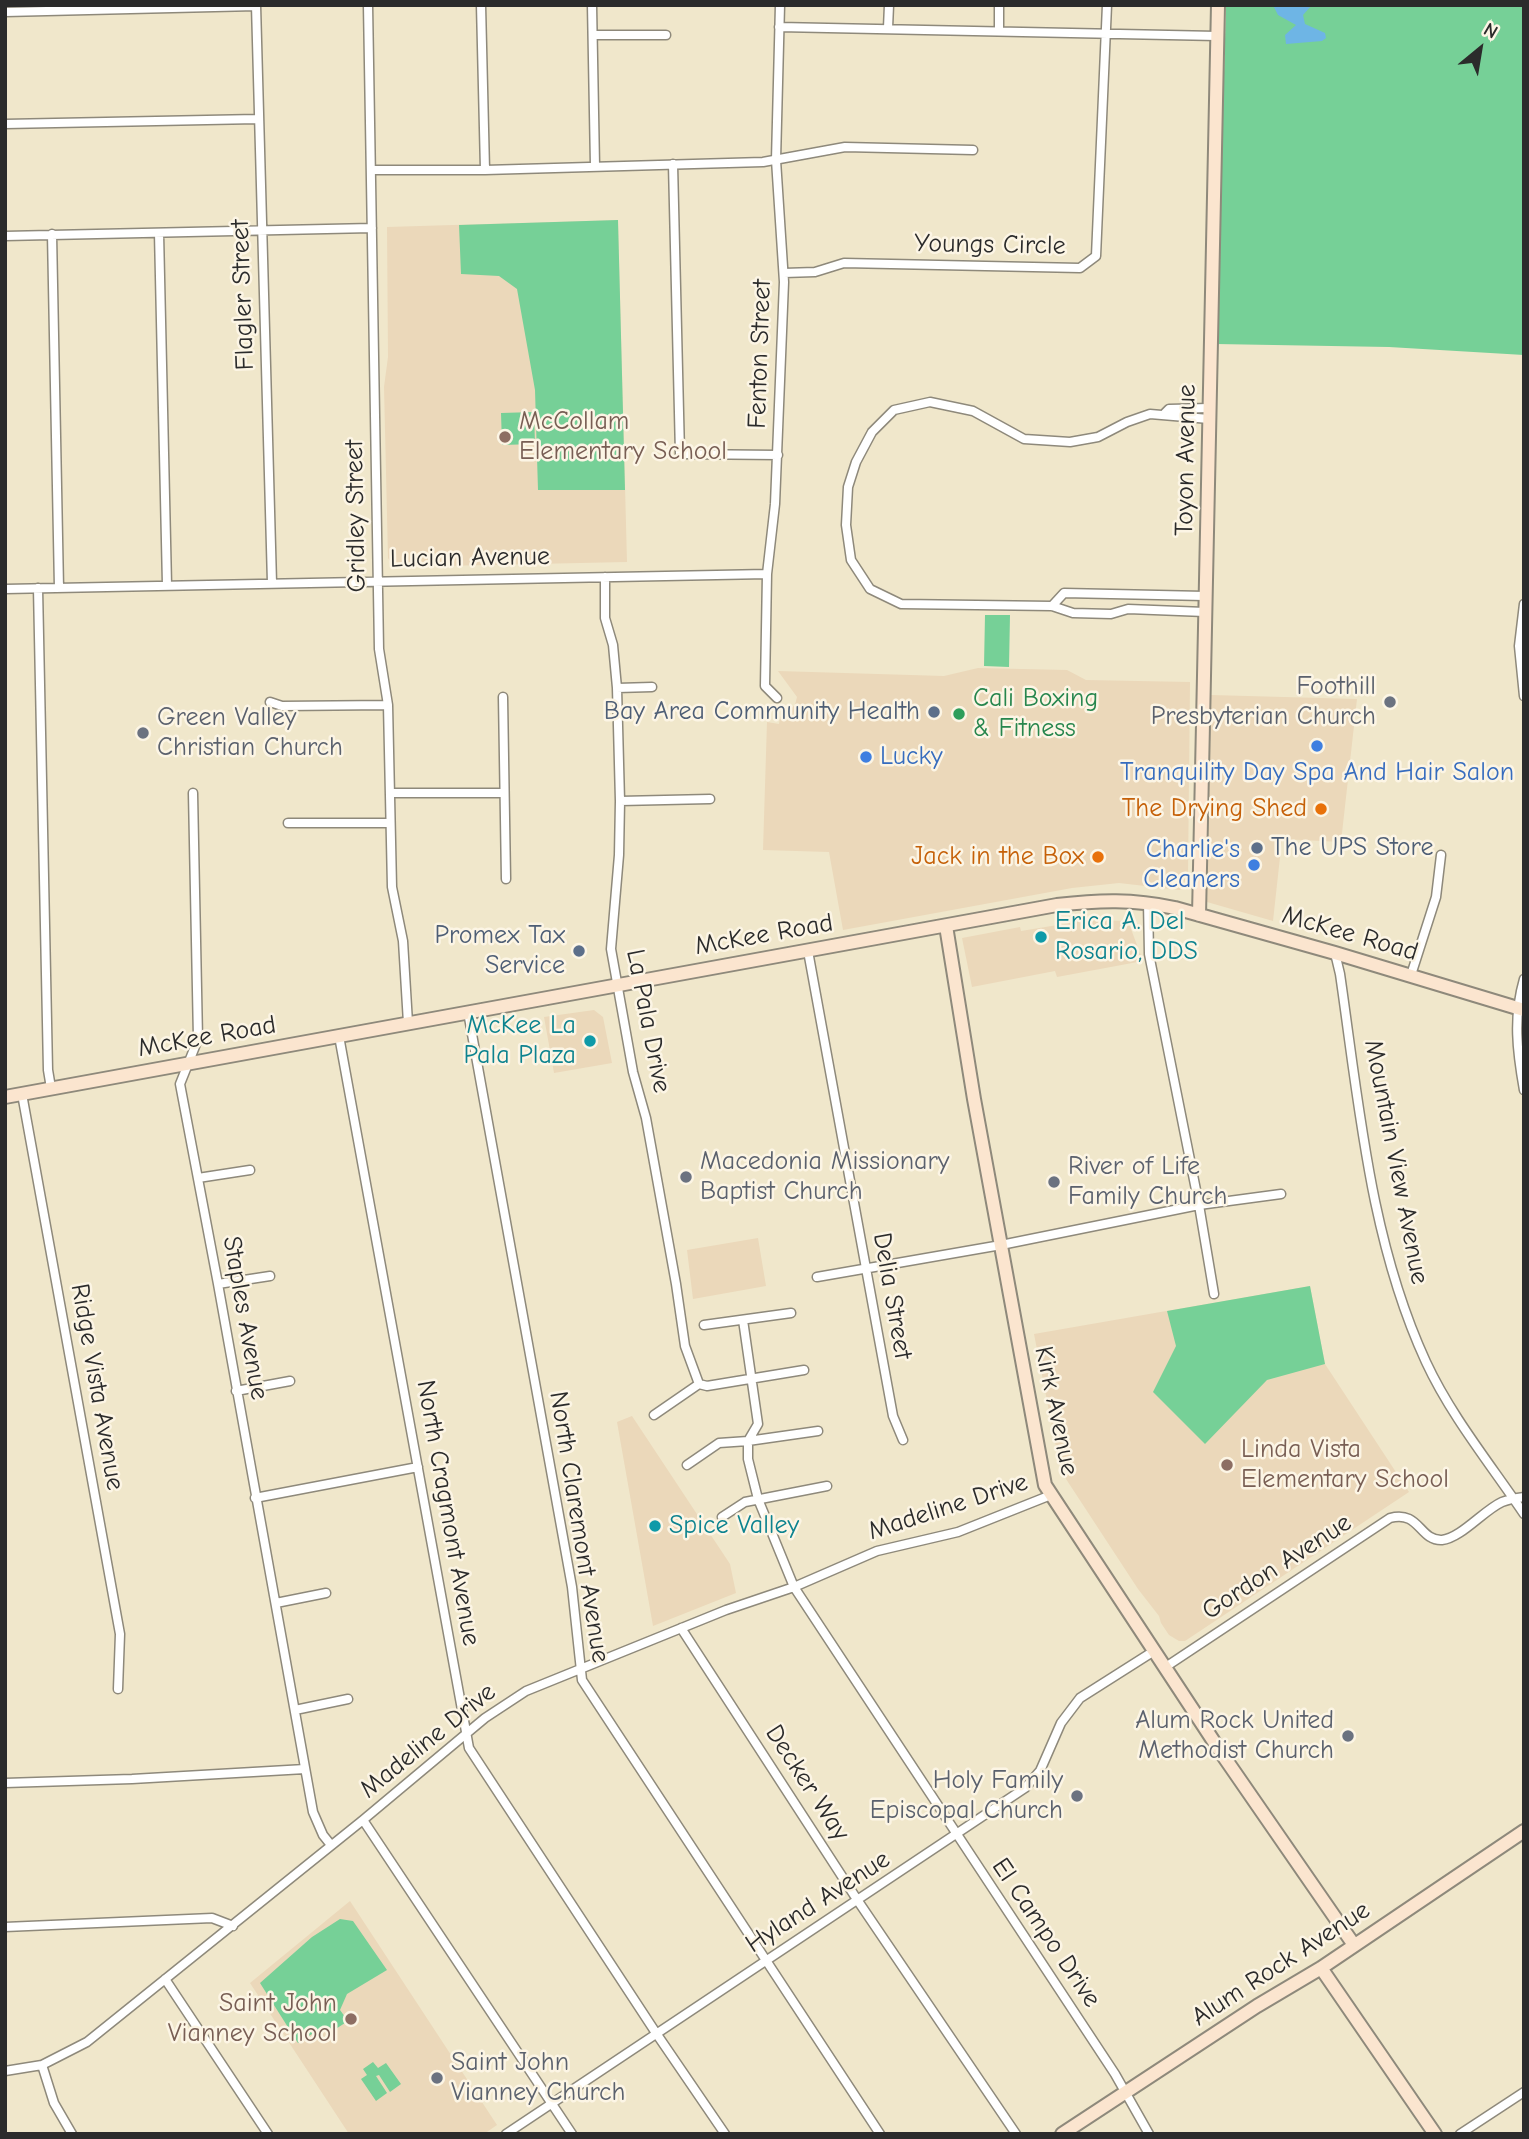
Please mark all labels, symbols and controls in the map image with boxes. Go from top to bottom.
north arrow [1445,14,1515,84]
text: N [1480,18,1501,43]
street label: Flagler Street [225,219,261,371]
street label: Youngs Circle [914,228,1066,262]
street label: Fenton Street [742,279,778,429]
street label: Toyon Avenue [1169,384,1203,536]
place label: McCollam Elementary School [519,406,727,467]
marker: McCollam Elementary School [497,429,513,445]
street label: Gridley Street [339,439,373,593]
street label: Lucian Avenue [390,541,550,575]
place label: Foothill Presbyterian Church [1151,671,1376,732]
place label: Cali Boxing & Fitness [973,683,1098,744]
marker: Foothill Presbyterian Church [1382,694,1398,710]
place label: Bay Area Community Health [604,696,920,728]
place label: Green Valley Christian Church [157,702,343,764]
marker: Bay Area Community Health [926,704,942,720]
marker: Cali Boxing & Fitness [951,706,967,722]
marker: Green Valley Christian Church [135,725,151,741]
marker: Tranquility Day Spa And Hair Salon [1309,738,1325,754]
place label: Lucky [880,741,943,773]
marker: Lucky [858,749,874,765]
place label: Tranquility Day Spa And Hair Salon [1120,757,1514,789]
place label: The Drying Shed [1122,793,1307,825]
marker: The Drying Shed [1313,801,1329,817]
place label: The UPS Store [1271,832,1433,864]
place label: Charlie's Cleaners [1143,834,1240,896]
marker: The UPS Store [1249,840,1265,856]
place label: Jack in the Box [911,841,1084,873]
marker: Jack in the Box [1090,849,1106,865]
marker: Charlie's Cleaners [1246,857,1262,873]
street label: McKee Road [1279,900,1421,968]
place label: Erica A. Del Rosario, DDS [1055,906,1198,968]
street label: McKee Road [692,908,836,962]
place label: Promex Tax Service [434,920,565,982]
marker: Erica A. Del Rosario, DDS [1033,929,1049,945]
marker: Promex Tax Service [571,943,587,959]
street label: La Pala Drive [619,947,677,1095]
street label: McKee Road [135,1010,279,1064]
place label: McKee La Pala Plaza [464,1010,576,1072]
marker: McKee La Pala Plaza [582,1033,598,1049]
street label: Mountain View Avenue [1357,1037,1435,1287]
place label: Macedonia Missionary Baptist Church [700,1146,949,1208]
place label: River of Life Family Church [1068,1151,1228,1212]
marker: Macedonia Missionary Baptist Church [678,1169,694,1185]
marker: River of Life Family Church [1046,1174,1062,1190]
street label: Delia Street [866,1230,918,1362]
street label: Staples Avenue [215,1234,275,1402]
street label: Ridge Vista Avenue [63,1281,131,1493]
street label: Kirk Avenue [1027,1344,1085,1478]
street label: North Cragmont Avenue [409,1378,487,1648]
street label: North Claremont Avenue [542,1389,616,1665]
place label: Linda Vista Elementary School [1241,1434,1449,1496]
marker: Linda Vista Elementary School [1219,1457,1235,1473]
street label: Madeline Drive [864,1467,1032,1547]
street label: Gordon Avenue [1197,1507,1357,1627]
place label: Spice Valley [669,1510,799,1542]
marker: Spice Valley [647,1518,663,1534]
street label: Madeline Drive [354,1677,502,1805]
place label: Alum Rock United Methodist Church [1135,1705,1334,1766]
street label: Decker Way [758,1719,856,1847]
marker: Alum Rock United Methodist Church [1340,1728,1356,1744]
place label: Holy Family Episcopal Church [870,1765,1063,1826]
marker: Holy Family Episcopal Church [1069,1788,1085,1804]
street label: Hyland Avenue [740,1844,896,1960]
street label: El Campo Drive [985,1853,1107,2013]
street label: Alum Rock Avenue [1186,1895,1376,2033]
place label: Saint John Vianney School [168,1988,337,2050]
marker: Saint John Vianney School [343,2011,359,2027]
place label: Saint John Vianney Church [451,2047,626,2108]
marker: Saint John Vianney Church [429,2070,445,2086]

